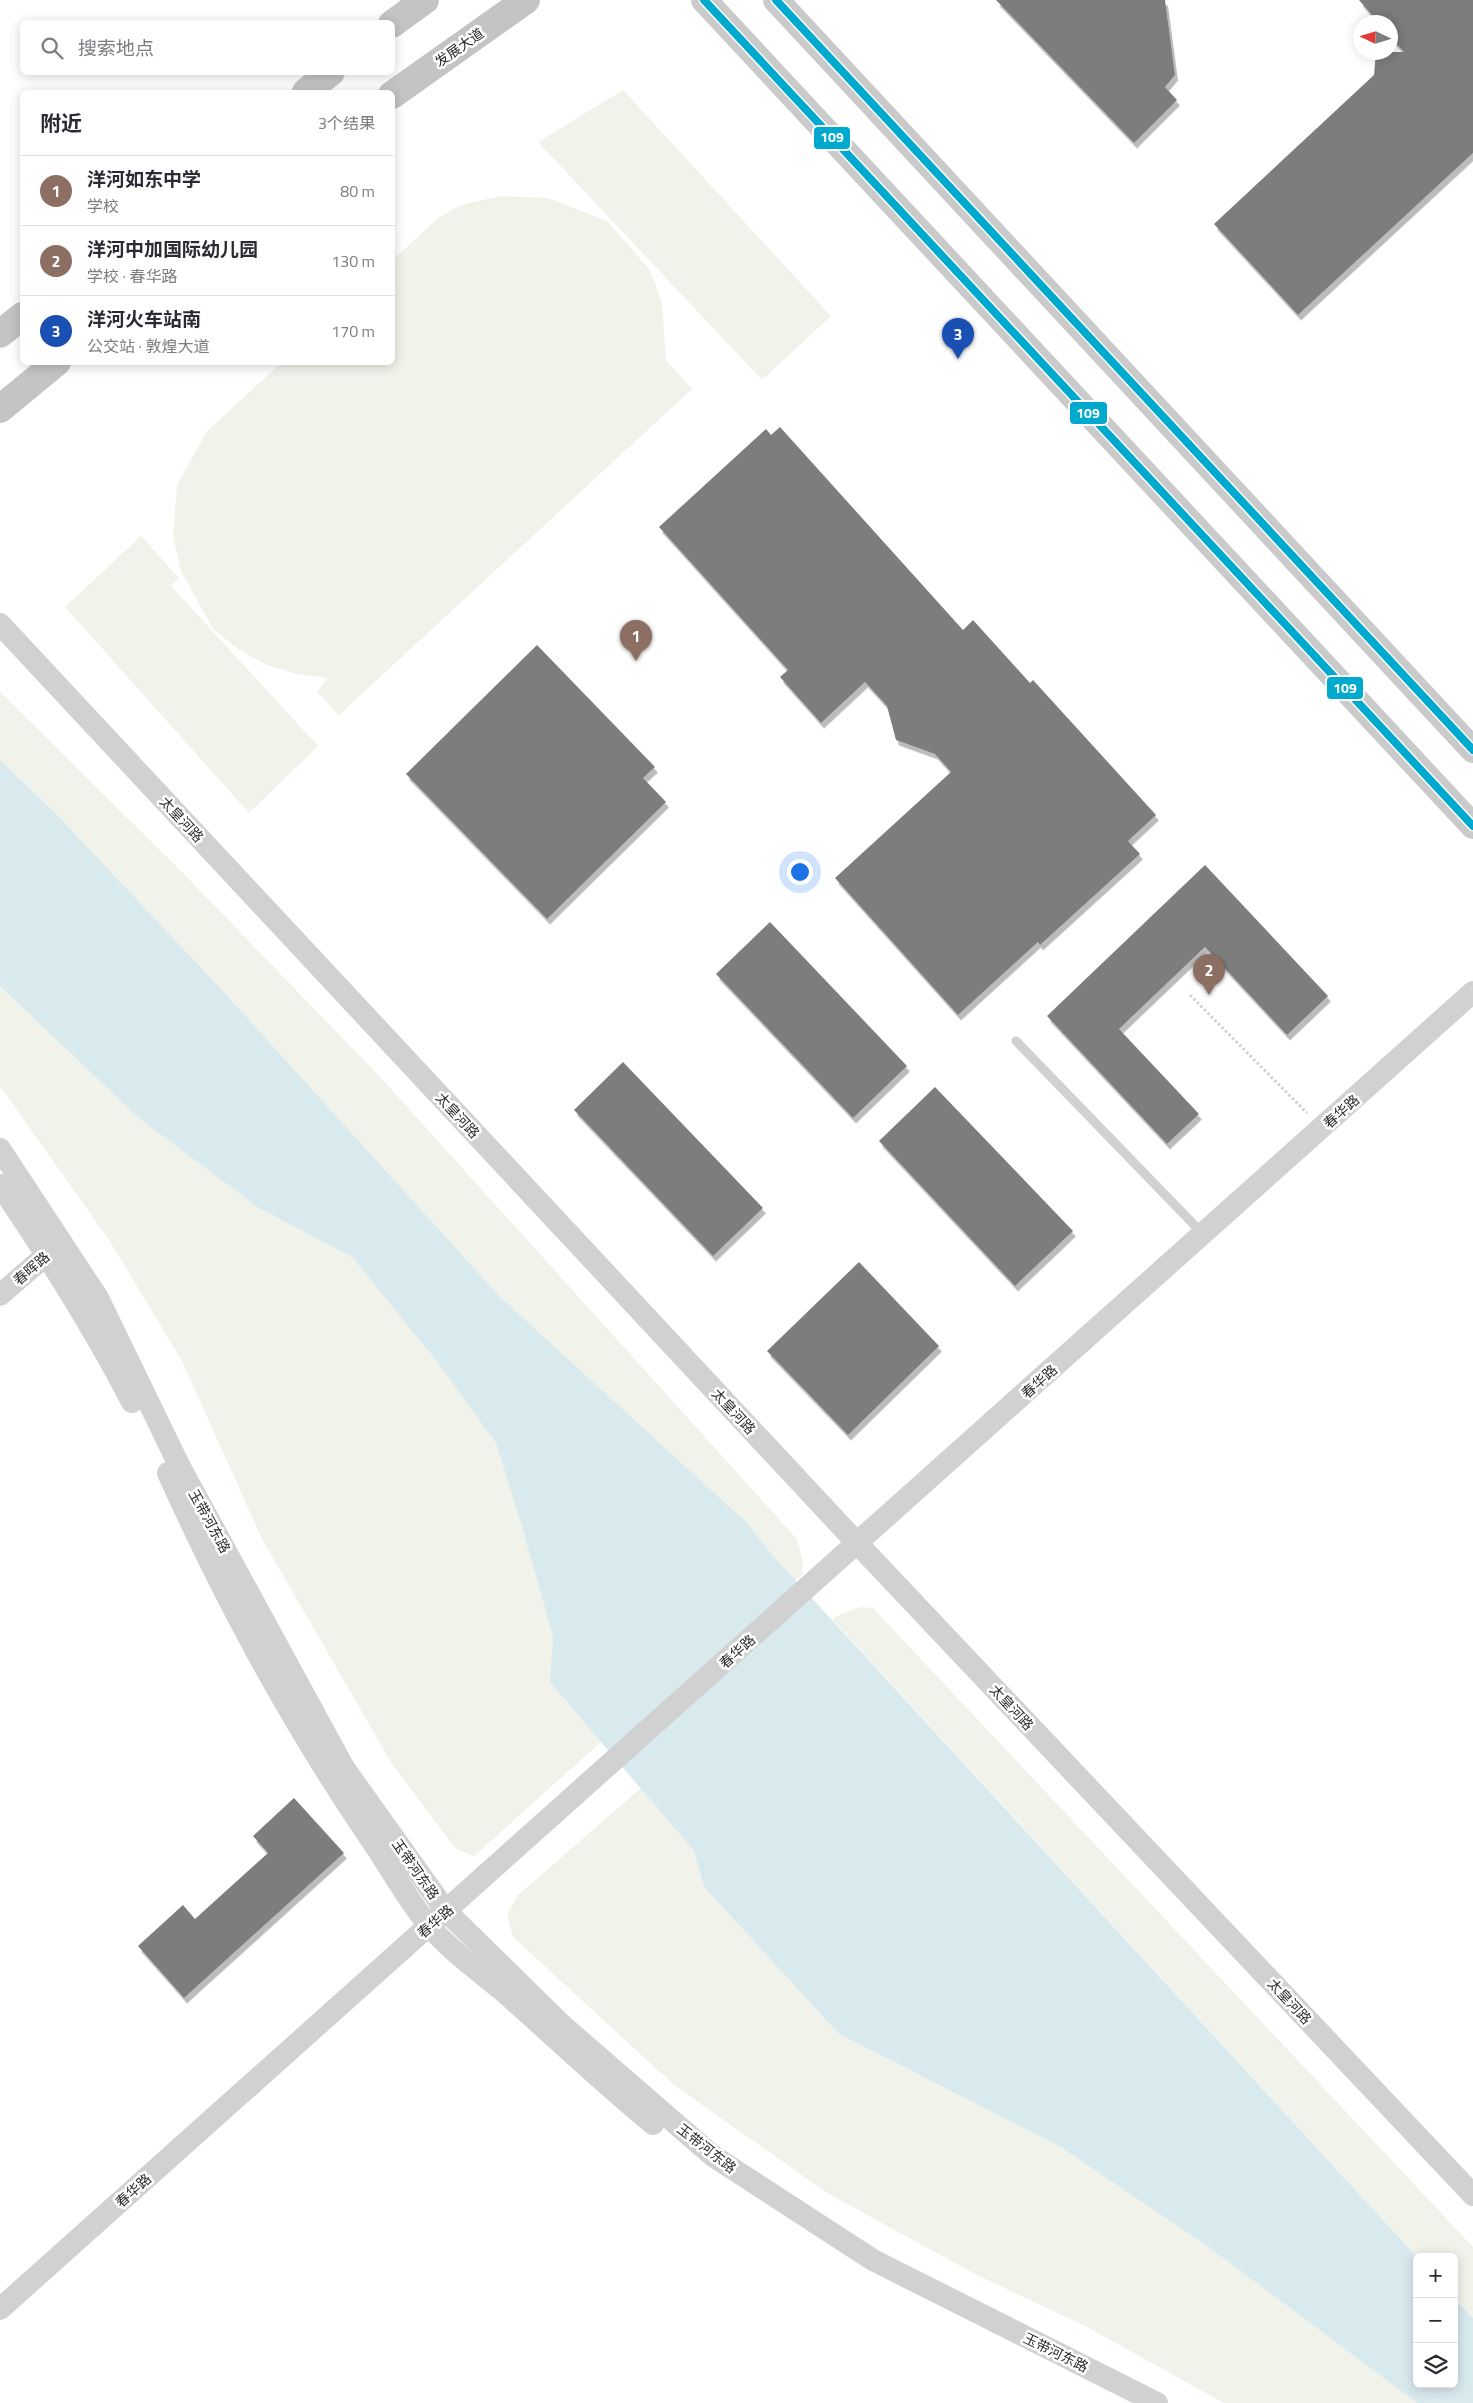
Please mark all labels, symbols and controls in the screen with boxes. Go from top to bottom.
north arrow [1353,15,1398,60]
search box [20,20,395,75]
street label: 发展大道 [430,22,488,72]
text: 搜索地点 [78,33,154,62]
icon: search [38,34,66,62]
text: 附近 [40,107,82,139]
text: 3个结果 [318,111,375,135]
line badge: 109 [813,126,851,150]
text: 109 [820,126,844,147]
text: 洋河如东中学 [87,164,201,193]
text: 1 [52,179,60,203]
text: 80 m [340,179,375,203]
text: 学校 [87,194,119,218]
text: 洋河中加国际幼儿园 [87,234,258,263]
text: 2 [52,249,60,273]
text: 130 m [331,249,375,273]
text: 学校 · 春华路 [87,264,178,288]
text: 洋河火车站南 [87,304,201,333]
pin: 3 [942,318,974,359]
text: 3 [52,319,60,343]
text: 170 m [331,319,375,343]
text: 公交站 · 敦煌大道 [87,334,210,358]
line badge: 109 [1069,401,1108,425]
text: 109 [1076,402,1100,423]
pin: 1 [620,620,652,661]
line badge: 109 [1326,676,1364,700]
text: 109 [1333,677,1357,698]
street label: 太皇河路 [155,791,209,847]
your location [787,859,813,885]
pin: 2 [1193,954,1225,995]
street label: 太皇河路 [431,1087,485,1143]
street label: 春华路 [1318,1089,1364,1133]
street label: 春晖路 [8,1246,54,1290]
street label: 春华路 [1016,1359,1062,1403]
street label: 太皇河路 [707,1383,761,1439]
street label: 玉带河东路 [184,1485,236,1557]
street label: 春华路 [714,1629,760,1673]
street label: 太皇河路 [985,1679,1039,1735]
street label: 玉带河东路 [387,1834,445,1904]
street label: 春华路 [412,1899,458,1943]
street label: 太皇河路 [1263,1973,1317,2029]
street label: 玉带河东路 [673,2118,741,2178]
street label: 春华路 [110,2168,156,2212]
map controls [1413,2253,1458,2388]
button: + [1413,2253,1458,2298]
button: − [1413,2298,1458,2343]
street label: 玉带河东路 [1020,2327,1092,2377]
button: layers [1413,2343,1458,2388]

